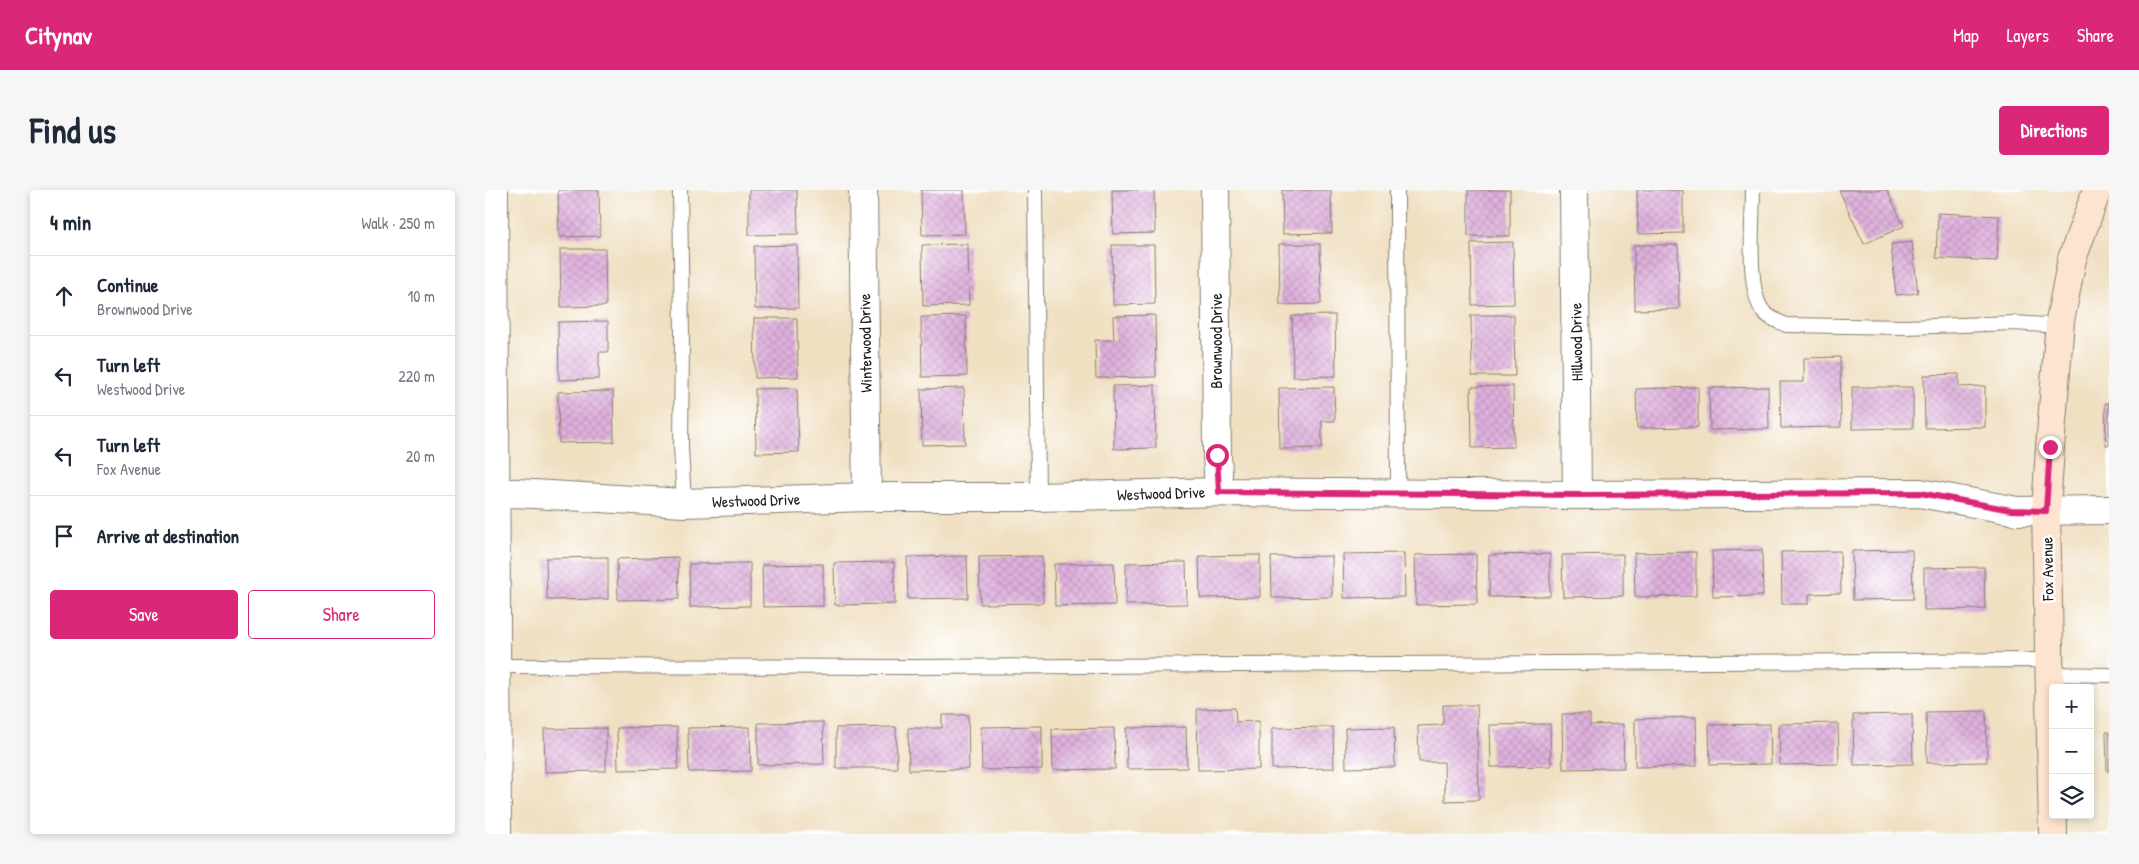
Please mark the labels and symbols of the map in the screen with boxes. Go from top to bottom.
street label: Winterwood Drive [853,293,877,393]
street label: Brownwood Drive [1205,293,1227,389]
street label: Hillwood Drive [1564,302,1588,381]
route end [2039,436,2062,459]
route start [1206,444,1229,467]
street label: Westwood Drive [1117,480,1206,506]
street label: Westwood Drive [712,487,801,513]
street label: Fox Avenue [2035,536,2059,602]

